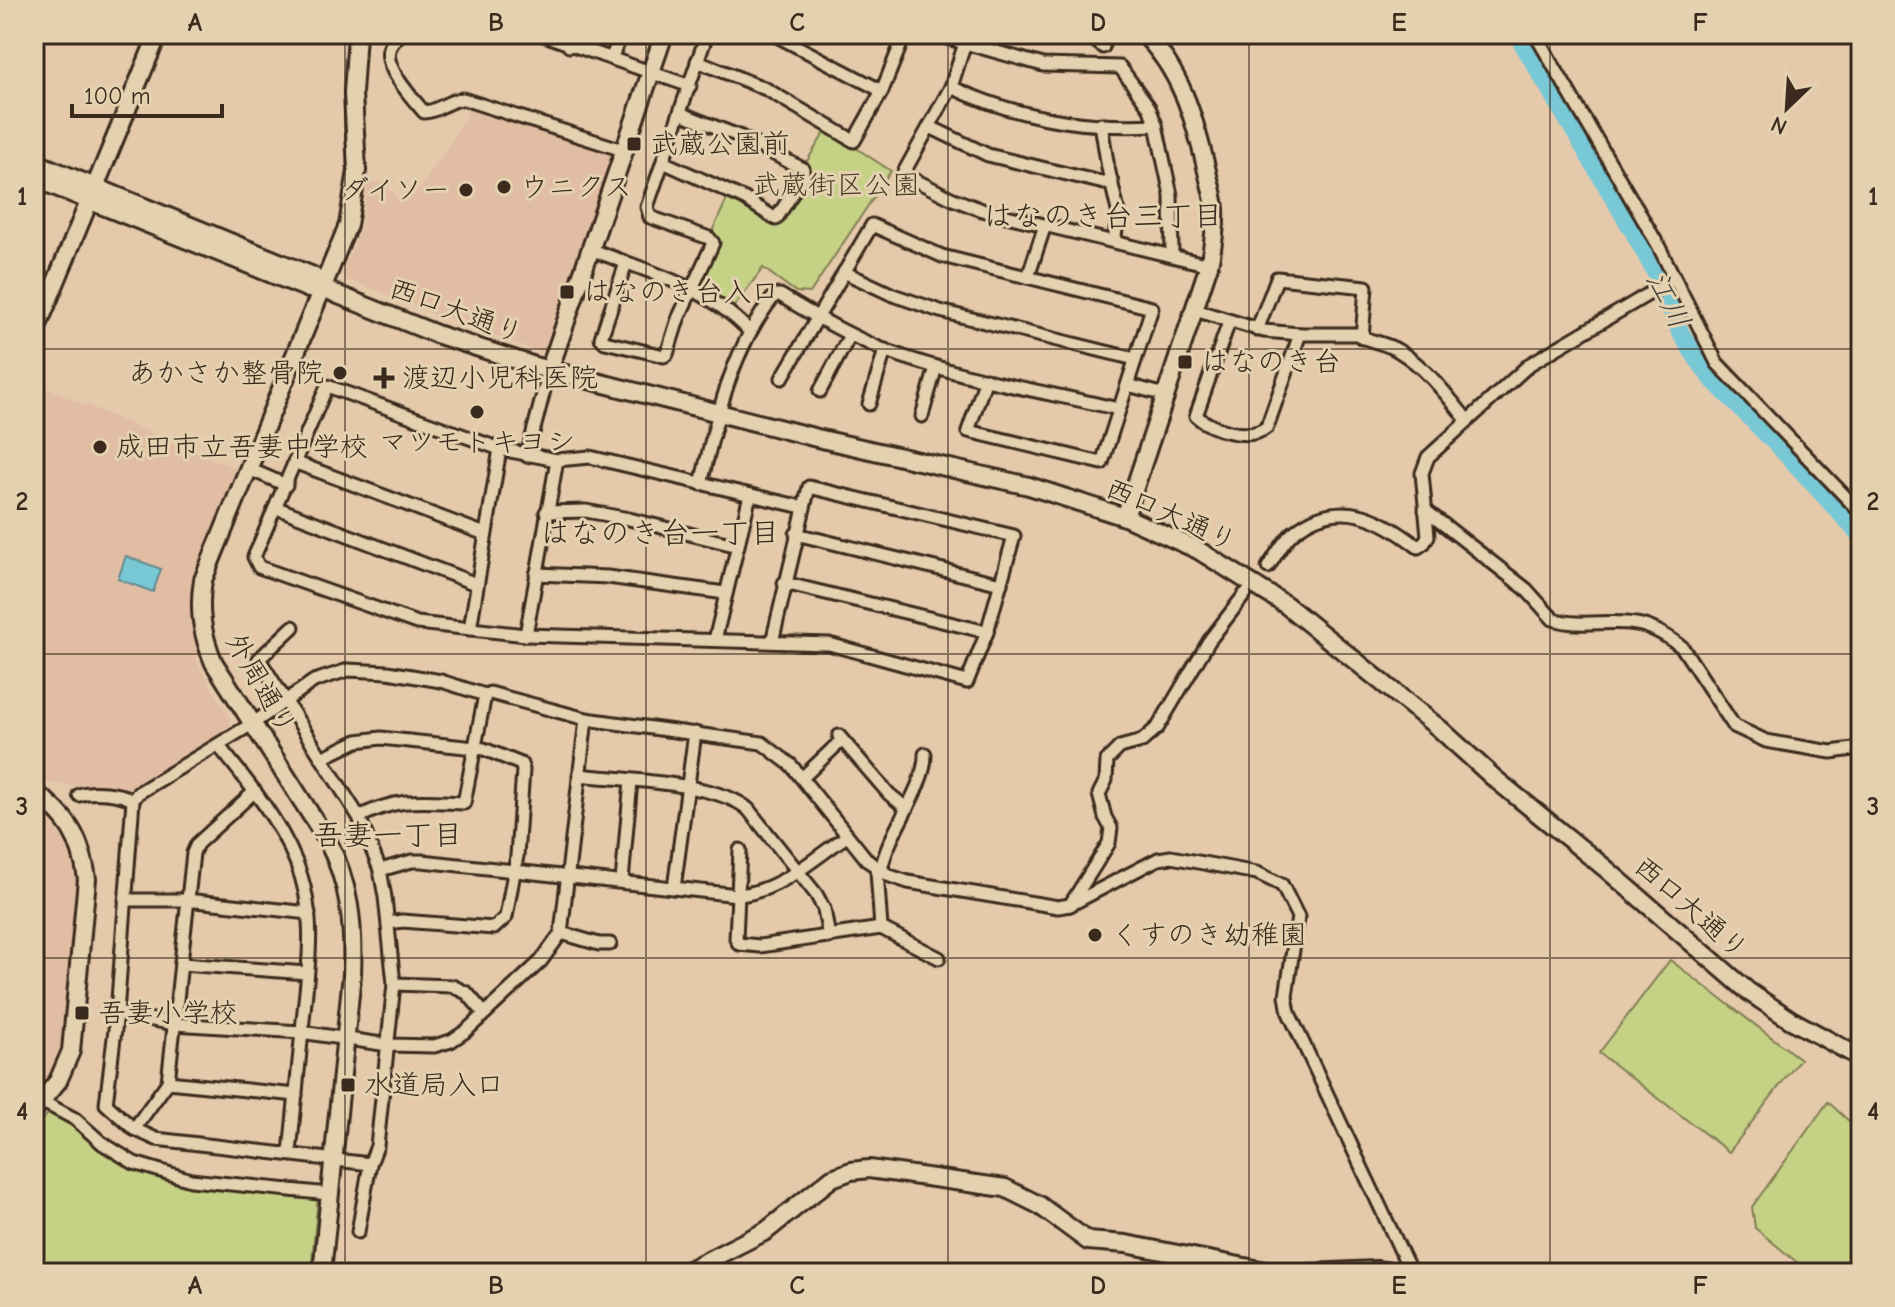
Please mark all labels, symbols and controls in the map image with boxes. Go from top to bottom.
text: A [188,8,203,38]
text: B [488,8,504,38]
text: C [789,8,805,38]
text: D [1090,8,1106,38]
text: E [1391,8,1407,38]
text: F [1692,8,1708,38]
scale bar [72,68,222,118]
north arrow [1747,68,1827,148]
text: 100 m [84,82,151,110]
text: N [1767,110,1791,140]
place label: 武蔵公園前 [650,128,790,160]
marker: 武蔵公園前 [625,135,643,153]
park label: 武蔵街区公園 [752,169,920,201]
place label: ウニクス [520,171,632,203]
place label: ダイソー [341,174,450,206]
marker: ウニクス [495,178,513,196]
marker: ダイソー [457,181,475,199]
text: 1 [17,182,27,212]
text: 1 [1868,182,1878,212]
district label: はなのき台三丁目 [983,199,1223,234]
water label: 江川 [1639,265,1697,335]
street label: 西口大通り [385,272,527,350]
place label: はなのき台入口 [583,276,779,308]
marker: はなのき台入口 [558,283,576,301]
place label: はなのき台 [1201,346,1341,378]
marker: はなのき台 [1176,353,1194,371]
place label: あかさか整骨院 [128,357,324,389]
place label: 渡辺小児科医院 [402,362,598,394]
marker: あかさか整骨院 [331,364,349,382]
marker: 渡辺小児科医院 [373,367,395,389]
marker: マツモトキヨシ [468,403,486,421]
place label: マツモトキヨシ [379,426,575,458]
place label: 成田市立吾妻中学校 [116,431,368,463]
marker: 成田市立吾妻中学校 [91,438,109,456]
street label: 西口大通り [1101,472,1241,558]
text: 2 [16,487,28,517]
text: 2 [1867,487,1879,517]
district label: はなのき台一丁目 [540,516,780,551]
street label: 外周通り [219,627,303,741]
text: 3 [16,792,28,822]
text: 3 [1867,792,1879,822]
district label: 吾妻一丁目 [313,818,463,853]
street label: 西口大通り [1628,850,1754,966]
place label: くすのき幼稚園 [1111,919,1307,951]
marker: くすのき幼稚園 [1086,926,1104,944]
place label: 吾妻小学校 [98,997,238,1029]
marker: 吾妻小学校 [73,1004,91,1022]
place label: 水道局入口 [364,1069,504,1101]
marker: 水道局入口 [339,1076,357,1094]
text: 4 [16,1097,28,1127]
text: 4 [1867,1097,1879,1127]
text: A [188,1271,203,1301]
text: B [488,1271,504,1301]
text: C [789,1271,805,1301]
text: D [1090,1271,1106,1301]
text: E [1391,1271,1407,1301]
text: F [1692,1271,1708,1301]

